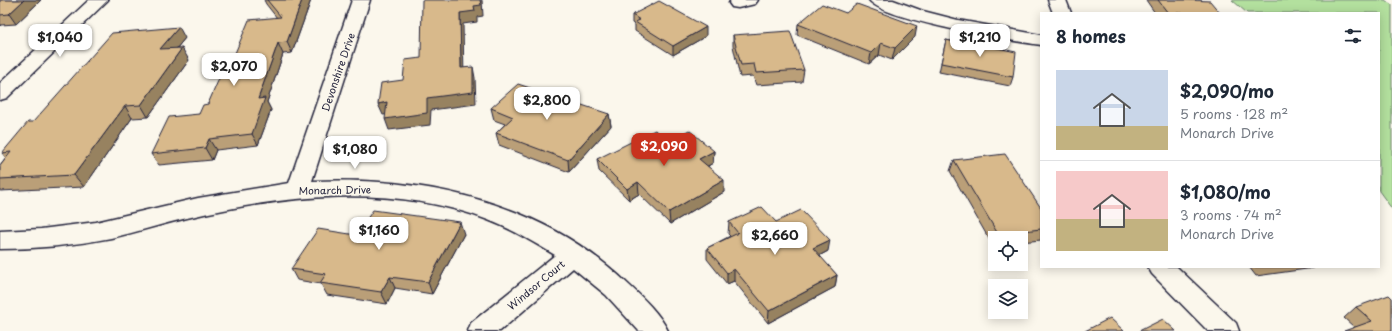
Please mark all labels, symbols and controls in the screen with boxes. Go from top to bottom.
text: 8 homes [1056,23,1126,49]
pin: $1,040 [27,24,93,58]
pin: $1,210 [947,24,1013,58]
icon: filters [1342,25,1364,47]
text: $1,040 [37,27,83,46]
text: $1,210 [959,27,1001,46]
street label: Devonshire Drive [317,31,358,113]
pin: $2,070 [201,53,267,87]
text: $2,070 [211,56,257,75]
text: $2,090/mo [1180,78,1274,104]
icon: home [1088,86,1136,134]
pin: $2,800 [514,87,580,121]
text: $2,800 [523,90,571,109]
text: 5 rooms · 128 m² [1180,104,1288,123]
text: Monarch Drive [1180,123,1274,142]
pin: $2,090 [631,133,697,167]
pin: $1,080 [322,136,388,170]
text: $2,090 [640,136,688,155]
text: $1,080 [333,139,377,158]
text: $1,080/mo [1180,179,1271,205]
street label: Monarch Drive [299,181,372,198]
icon: home [1088,187,1136,235]
text: 3 rooms · 74 m² [1180,205,1282,224]
pin: $1,160 [346,217,412,251]
text: $1,160 [358,220,400,239]
pin: $2,660 [742,222,808,256]
text: Monarch Drive [1180,224,1274,243]
text: $2,660 [751,225,799,244]
map controls [988,231,1028,319]
button: locate [988,231,1028,271]
street label: Windsor Court [504,256,568,313]
button: layers [988,279,1028,319]

